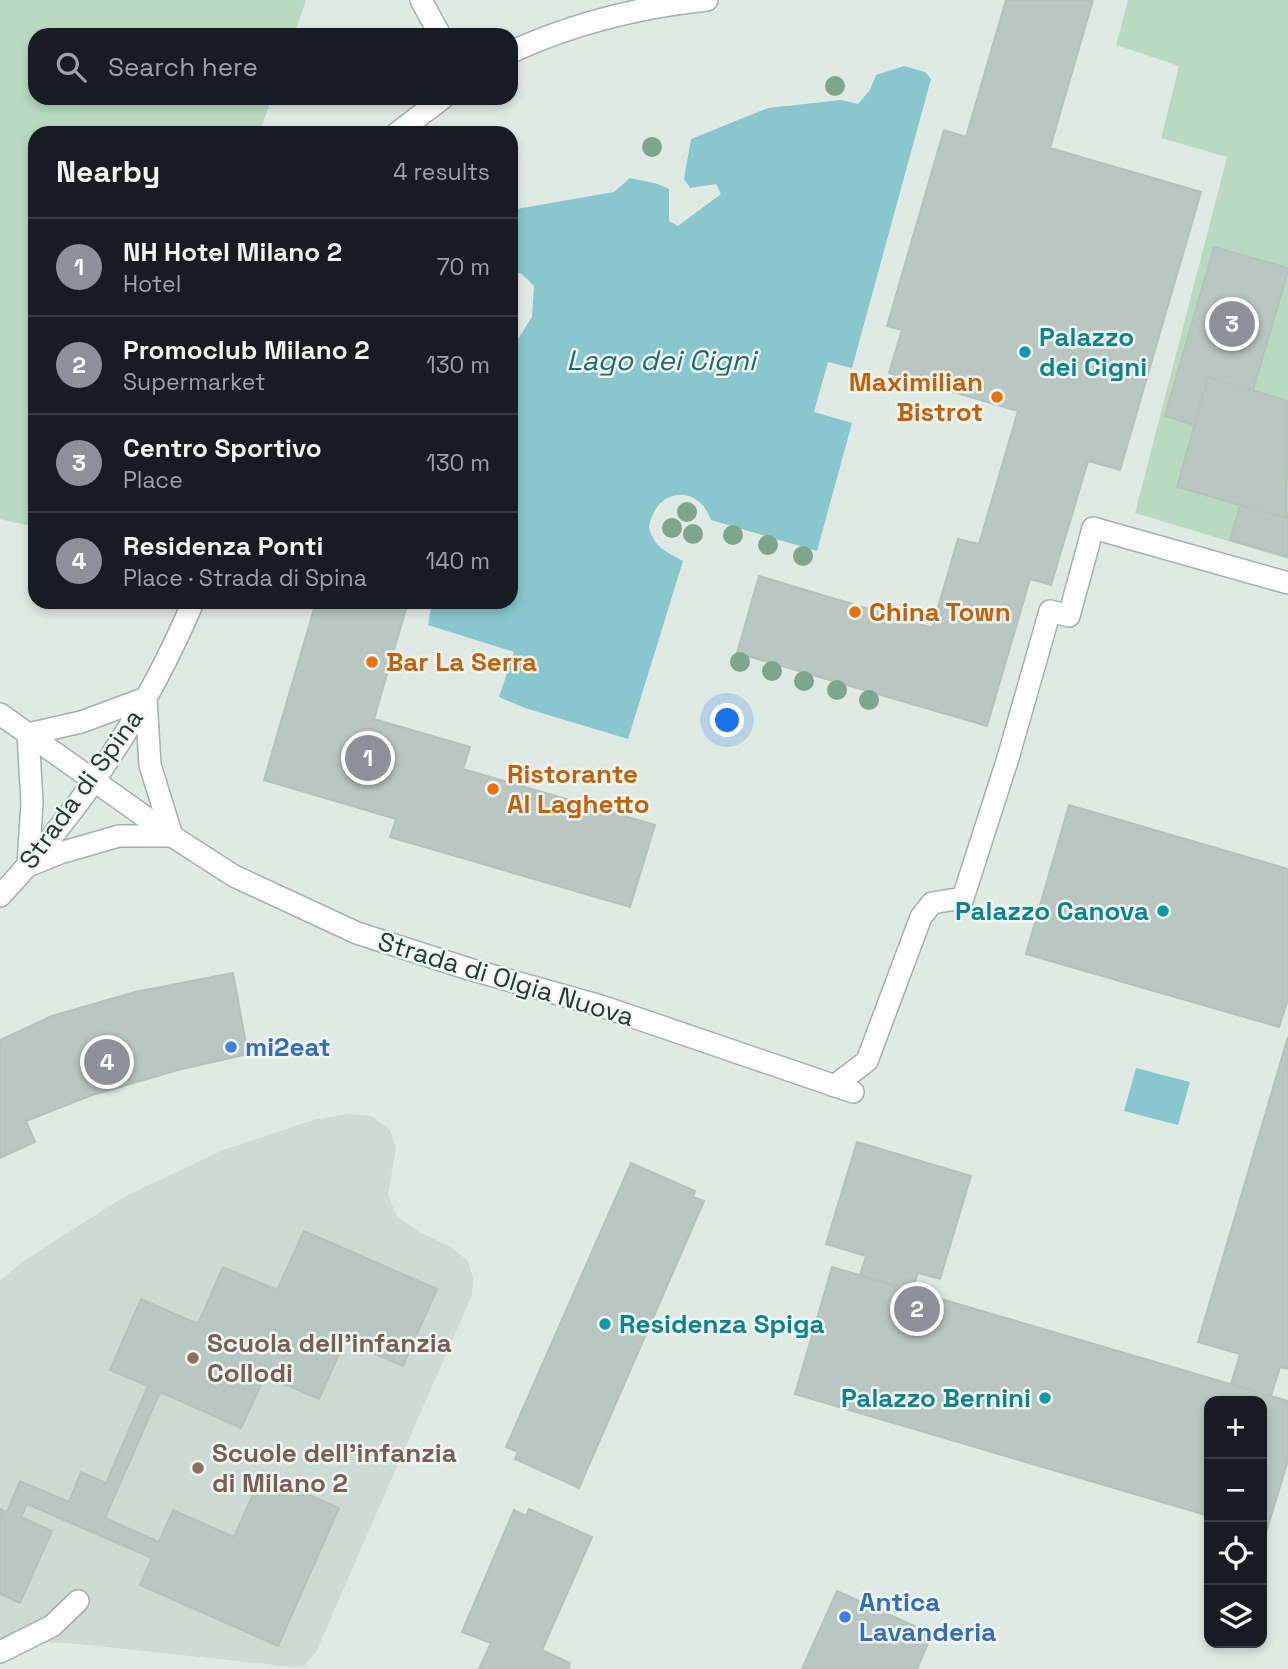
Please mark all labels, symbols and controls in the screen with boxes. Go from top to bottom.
search box [28,28,518,105]
icon: search [52,48,90,86]
text: Search here [108,50,258,84]
text: Nearby [56,152,160,191]
text: 4 results [393,157,490,187]
text: NH Hotel Milano 2 [123,235,342,269]
text: 1 [74,252,84,282]
text: 70 m [437,252,490,282]
text: Hotel [123,269,181,299]
pin: 3 [1209,298,1255,350]
place label: Palazzo dei Cigni [1039,320,1147,384]
text: Promoclub Milano 2 [123,333,370,367]
water label: Lago dei Cigni [567,342,759,378]
marker: Palazzo dei Cigni [1017,344,1033,360]
text: 2 [72,350,86,380]
text: 130 m [426,350,490,380]
place label: Maximilian Bistrot [849,365,983,429]
text: Supermarket [123,367,265,397]
marker: Maximilian Bistrot [989,389,1005,405]
text: Centro Sportivo [123,431,322,465]
text: 3 [72,448,86,478]
text: 130 m [426,448,490,478]
text: Place [123,465,183,495]
text: Residenza Ponti [123,529,323,563]
text: 4 [72,546,86,576]
text: 140 m [426,546,490,576]
text: Place · Strada di Spina [123,563,367,593]
place label: China Town [869,595,1011,629]
marker: China Town [847,604,863,620]
place label: Bar La Serra [386,645,537,679]
marker: Bar La Serra [364,654,380,670]
street label: Strada di Spina [11,702,151,876]
your location [710,703,744,737]
pin: 1 [345,732,391,784]
place label: Ristorante Al Laghetto [507,757,650,821]
marker: Ristorante Al Laghetto [485,781,501,797]
place label: Palazzo Canova [955,894,1149,928]
marker: Palazzo Canova [1155,903,1171,919]
street label: Strada di Olgia Nuova [374,924,638,1034]
place label: mi2eat [245,1030,331,1064]
pin: 4 [84,1036,130,1088]
marker: mi2eat [223,1039,239,1055]
pin: 2 [894,1283,940,1335]
place label: Residenza Spiga [619,1307,825,1341]
marker: Residenza Spiga [597,1316,613,1332]
place label: Scuola dell’infanzia Collodi [207,1326,452,1390]
marker: Scuola dell’infanzia Collodi [185,1350,201,1366]
place label: Palazzo Bernini [841,1381,1031,1415]
marker: Palazzo Bernini [1037,1390,1053,1406]
map controls [1204,1396,1267,1648]
button: + [1204,1396,1267,1459]
place label: Scuole dell'infanzia di Milano 2 [212,1436,457,1500]
button: − [1204,1459,1267,1522]
marker: Scuole dell'infanzia di Milano 2 [190,1460,206,1476]
button: locate [1204,1522,1267,1585]
place label: Antica Lavanderia [859,1585,996,1649]
button: layers [1204,1585,1267,1648]
marker: Antica Lavanderia [837,1609,853,1625]

